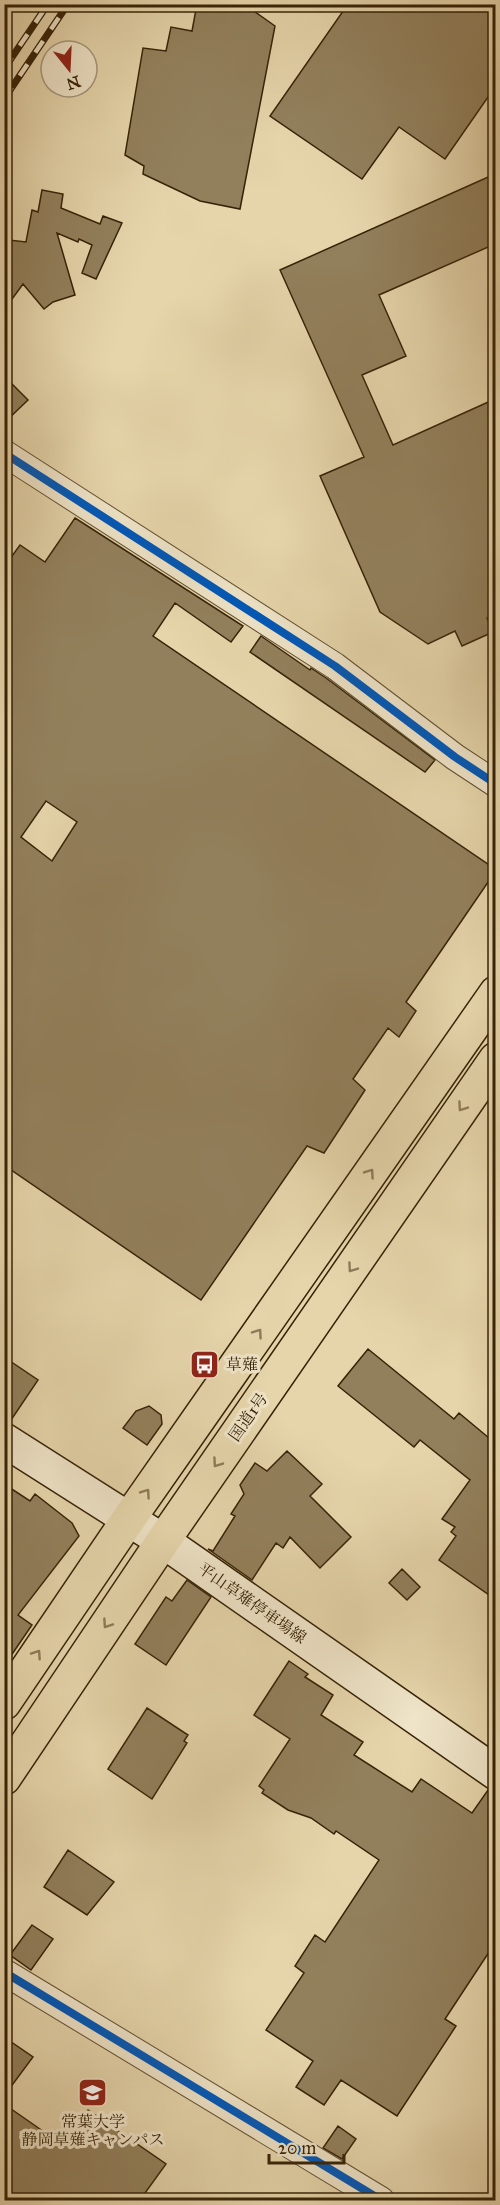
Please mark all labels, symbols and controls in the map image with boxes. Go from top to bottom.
north arrow [39,39,99,99]
text: N [64,72,83,94]
one-way arrow [458,1101,469,1112]
one-way arrow [363,1169,374,1180]
one-way arrow [348,1261,359,1272]
one-way arrow [251,1329,262,1340]
bus stop icon: 草薙 [189,1348,221,1380]
place label: 草薙 [226,1355,258,1374]
street label: 国道1号 [225,1389,271,1445]
one-way arrow [213,1456,224,1467]
one-way arrow [139,1489,150,1500]
street label: 平山草薙停車場線 [194,1559,310,1647]
one-way arrow [103,1618,115,1628]
one-way arrow [30,1650,41,1661]
school or university icon: 常葉大学 静岡草薙キャンパス [77,2077,109,2109]
place label: 常葉大学 静岡草薙キャンパス [22,2112,164,2149]
scale bar [269,2127,344,2165]
text: 20 m [278,2137,316,2159]

